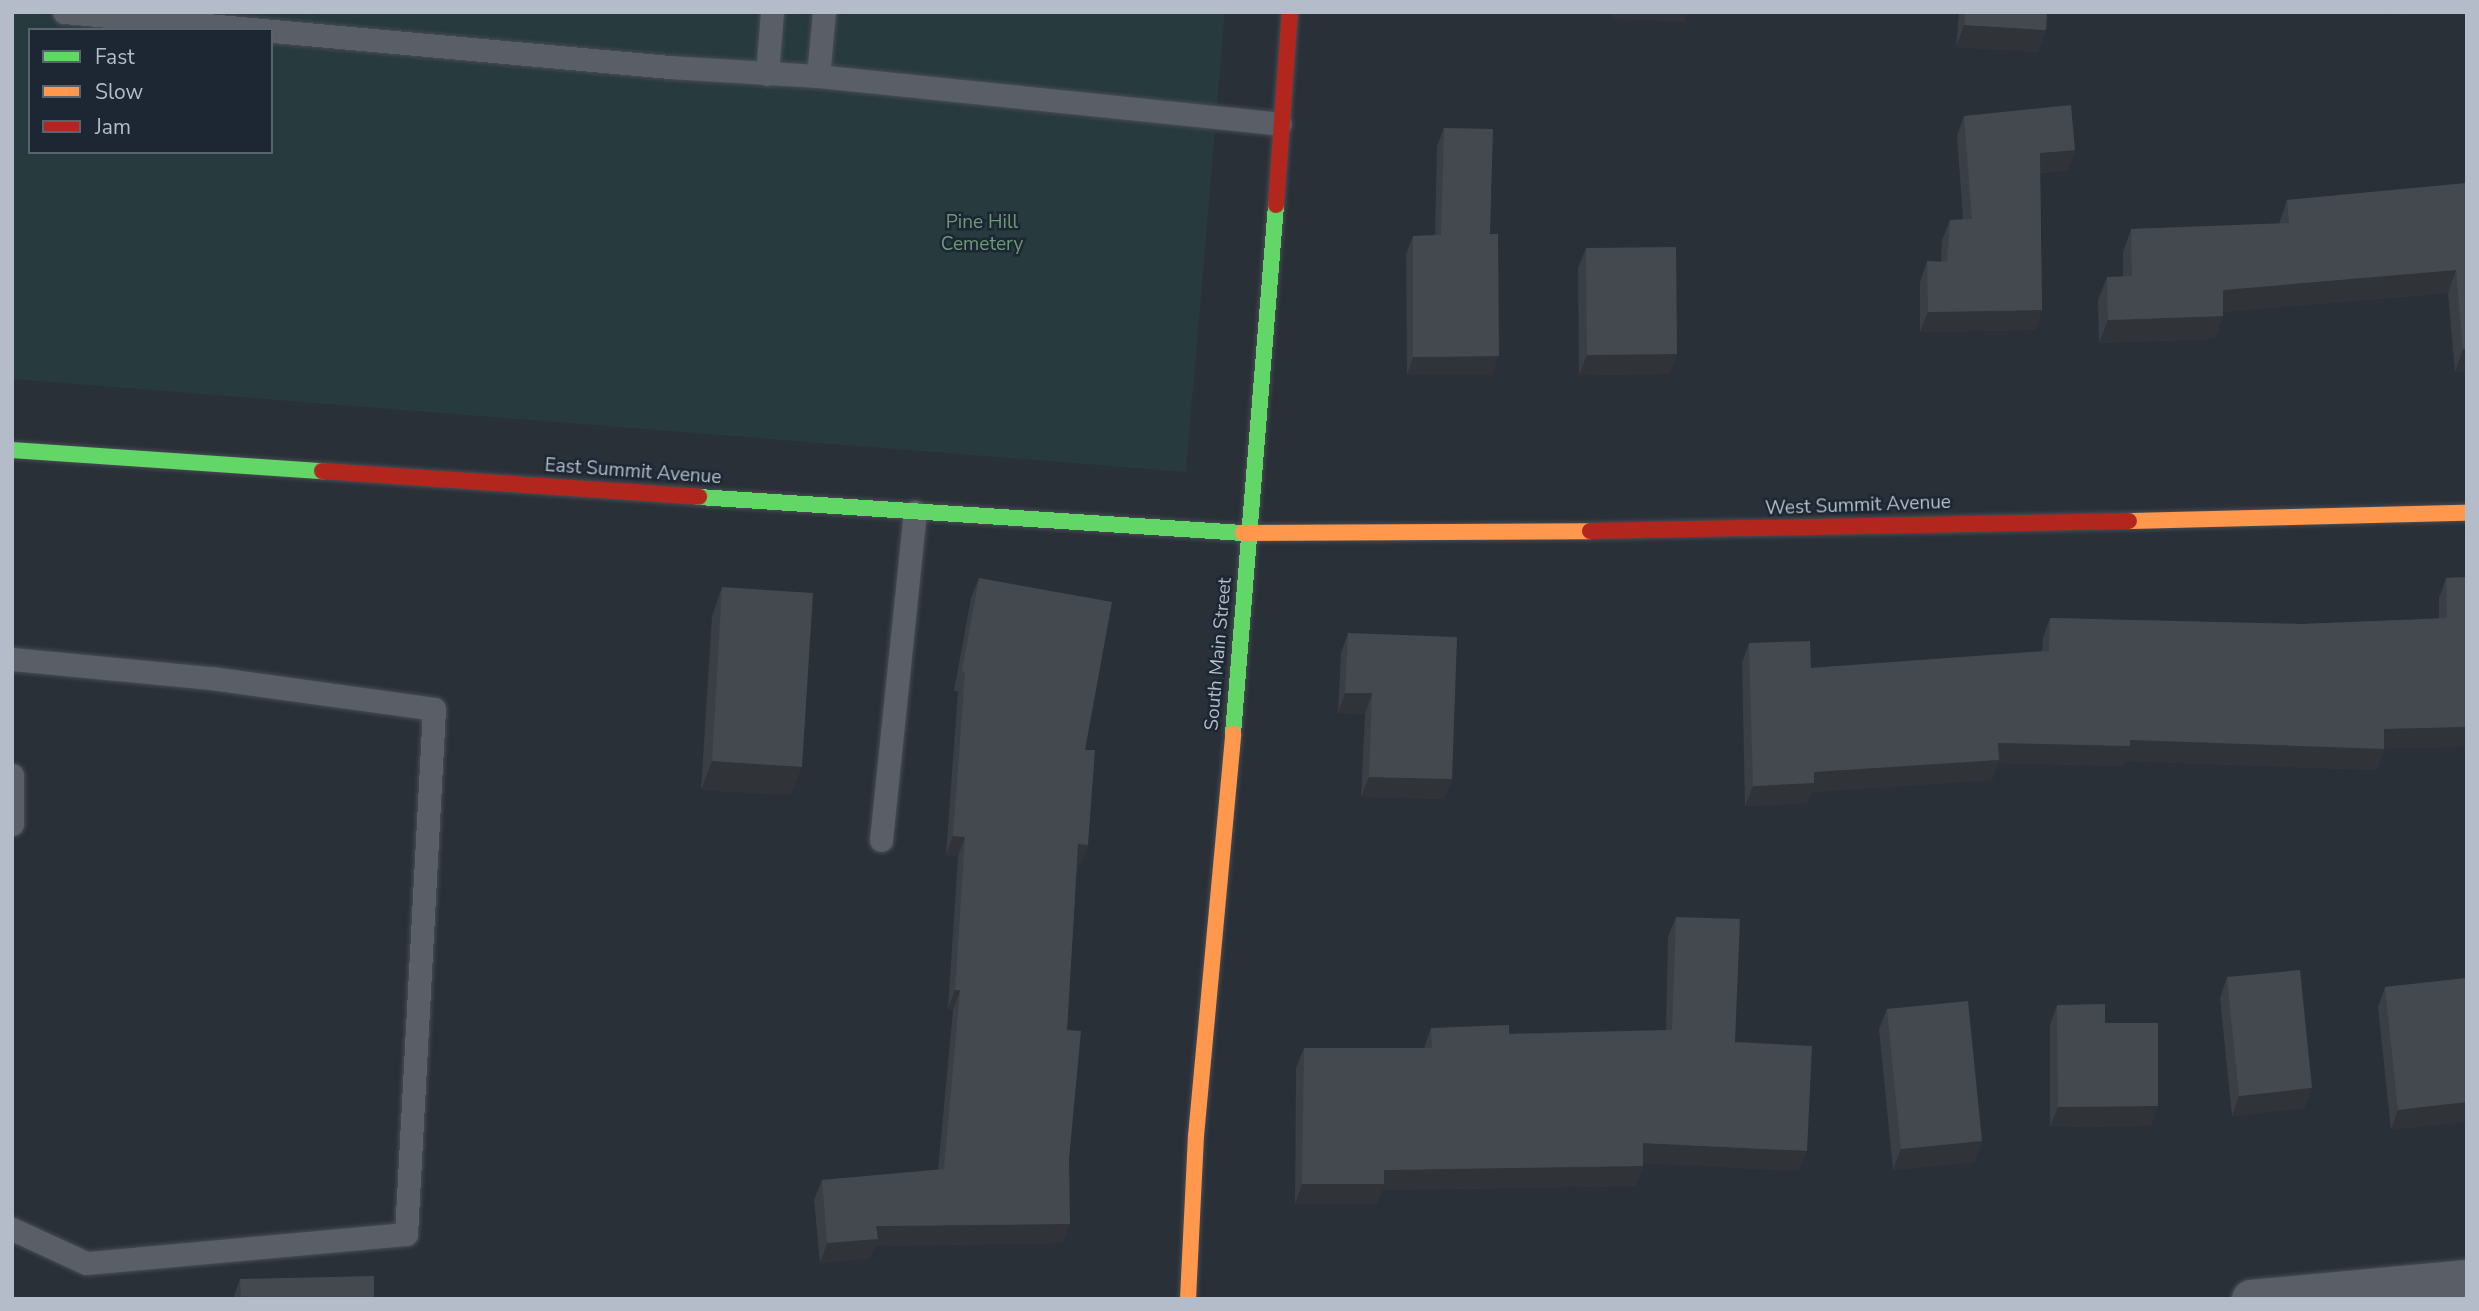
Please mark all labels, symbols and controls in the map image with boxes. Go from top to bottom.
legend [28,28,273,154]
text: Fast [95,43,135,71]
text: Slow [95,78,143,106]
text: Jam [95,113,131,141]
park label: Pine Hill Cemetery [941,212,1023,256]
street label: East Summit Avenue [544,454,722,490]
street label: West Summit Avenue [1765,491,1951,521]
street label: South Main Street [1201,577,1237,731]

